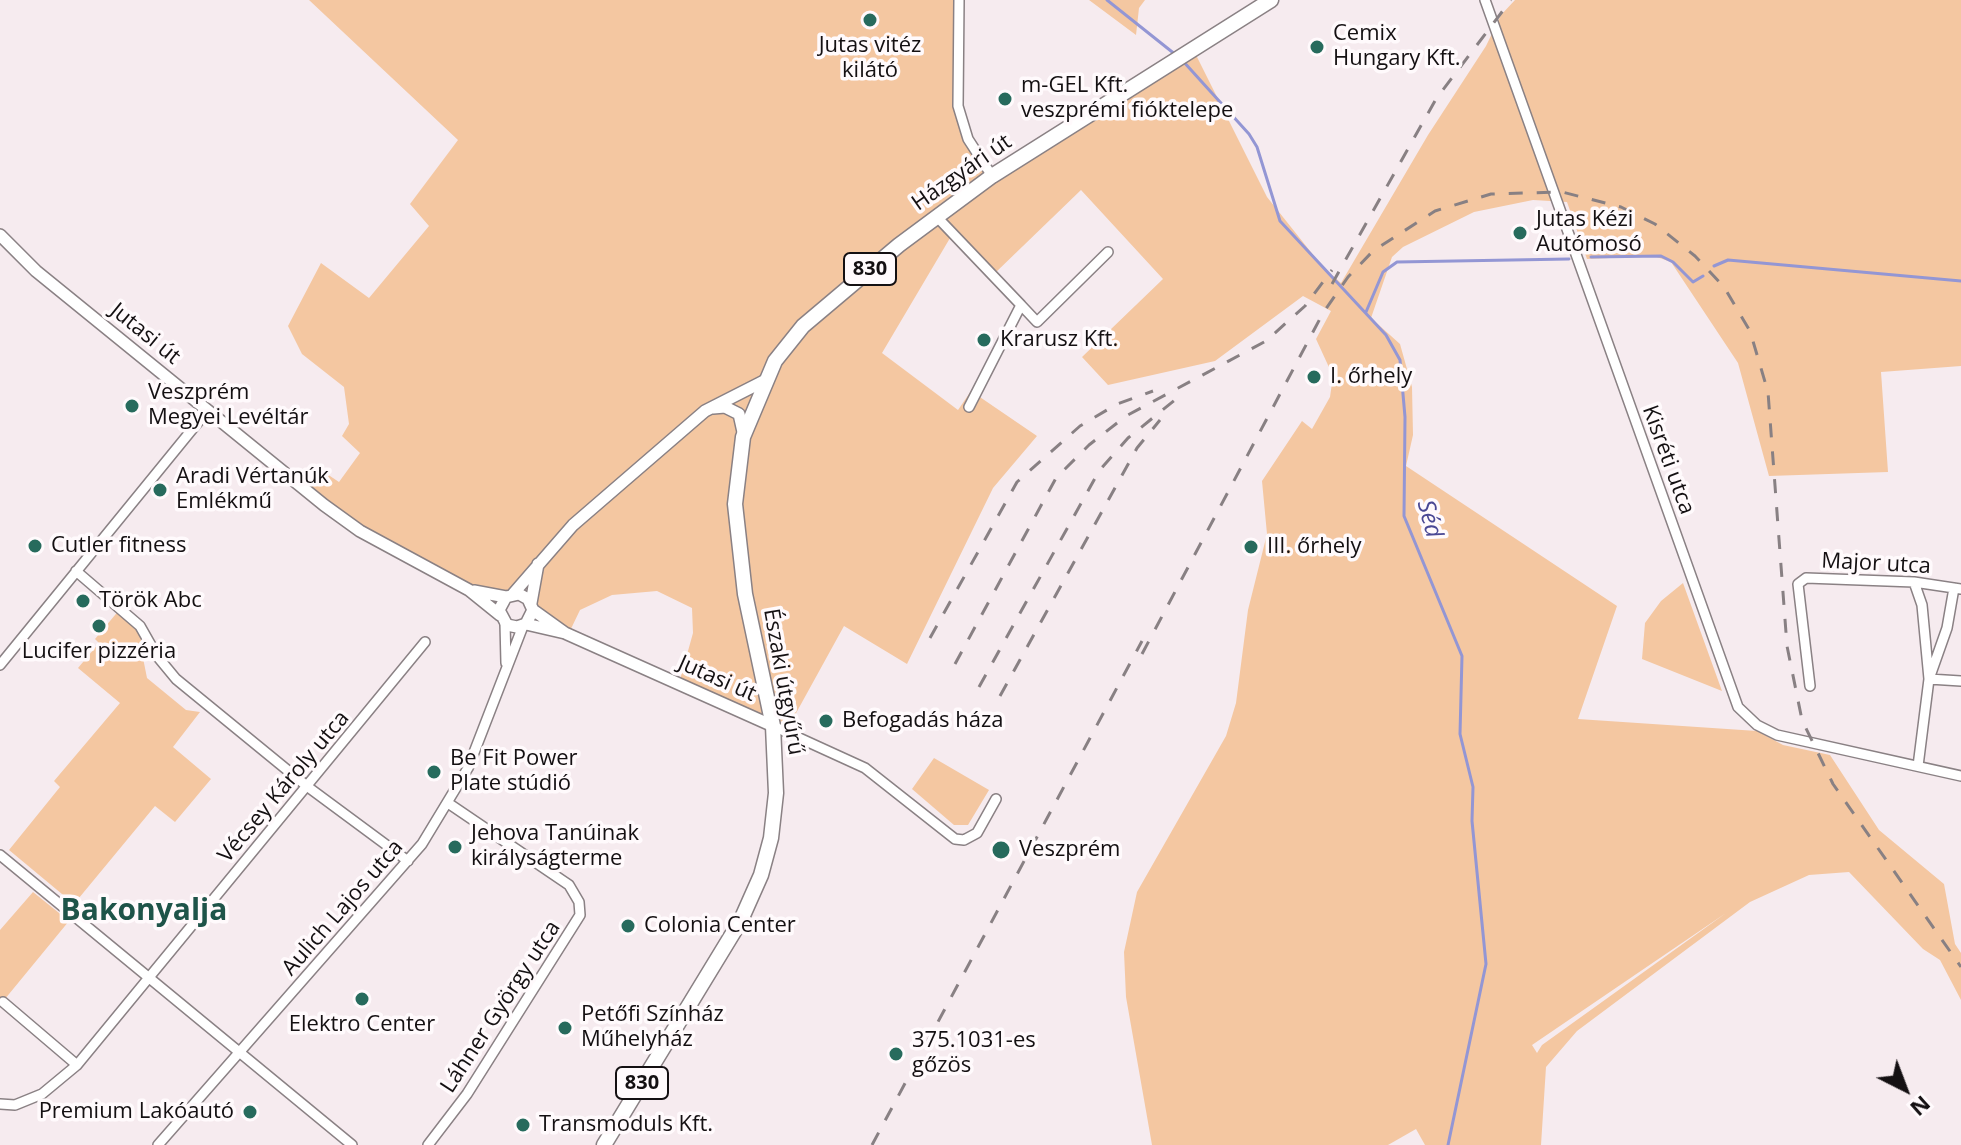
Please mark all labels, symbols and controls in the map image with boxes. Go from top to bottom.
marker: Jutas vitéz kilátó [861,11,879,29]
place label: Cemix Hungary Kft. [1333,21,1461,72]
place label: Jutas vitéz kilátó [819,33,921,84]
marker: Cemix Hungary Kft. [1308,38,1326,56]
place label: m-GEL Kft. veszprémi fióktelepe [1021,73,1233,124]
marker: m-GEL Kft. veszprémi fióktelepe [996,90,1014,108]
street label: Házgyári út [907,129,1017,217]
place label: Jutas Kézi Autómosó [1536,207,1642,258]
marker: Jutas Kézi Autómosó [1511,224,1529,242]
road number: 830 [844,253,896,285]
street label: Jutasi út [105,298,185,370]
place label: Krarusz Kft. [1000,327,1118,353]
marker: Krarusz Kft. [975,331,993,349]
place label: I. őrhely [1330,364,1412,390]
marker: I. őrhely [1305,368,1323,386]
place label: Veszprém Megyei Levéltár [148,380,309,432]
marker: Veszprém Megyei Levéltár [123,397,141,415]
street label: Kisréti utca [1636,402,1700,518]
place label: Aradi Vértanúk Emlékmű [176,464,329,516]
marker: Aradi Vértanúk Emlékmű [151,481,169,499]
water label: Séd [1410,497,1448,541]
place label: Cutler fitness [51,533,186,559]
place label: III. őrhely [1267,534,1362,560]
marker: Cutler fitness [26,537,44,555]
marker: III. őrhely [1242,538,1260,556]
street label: Major utca [1821,548,1931,580]
place label: Török Abc [99,588,202,614]
marker: Török Abc [74,592,92,610]
street label: Északi útgyűrű [757,607,809,757]
marker: Lucifer pizzéria [90,617,108,635]
place label: Lucifer pizzéria [22,639,176,665]
street label: Jutasi út [674,650,760,708]
street label: Vécsey Károly utca [213,706,355,868]
place label: Befogadás háza [842,708,1004,734]
marker: Befogadás háza [817,712,835,730]
place label: Be Fit Power Plate stúdió [450,746,578,798]
marker: Be Fit Power Plate stúdió [425,763,443,781]
place label: Jehova Tanúinak királyságterme [471,821,639,872]
street label: Aulich Lajos utca [277,835,409,981]
place label: Veszprém [1019,837,1120,863]
marker: Jehova Tanúinak királyságterme [446,838,464,856]
marker: Veszprém [990,839,1012,861]
district label: Bakonyalja [61,893,227,929]
place label: Colonia Center [644,913,796,939]
street label: Láhner György utca [436,916,566,1098]
marker: Colonia Center [619,917,637,935]
marker: Elektro Center [353,990,371,1008]
place label: Petőfi Színház Műhelyház [581,1002,724,1054]
place label: Elektro Center [289,1012,435,1038]
marker: Petőfi Színház Műhelyház [556,1019,574,1037]
place label: 375.1031-es gőzös [912,1028,1036,1080]
marker: 375.1031-es gőzös [887,1045,905,1063]
north arrow [1865,1049,1945,1129]
road number: 830 [616,1067,668,1099]
text: N [1904,1090,1938,1124]
place label: Premium Lakóautó [39,1099,234,1125]
marker: Premium Lakóautó [241,1103,259,1121]
place label: Transmoduls Kft. [539,1112,713,1138]
marker: Transmoduls Kft. [514,1116,532,1134]

